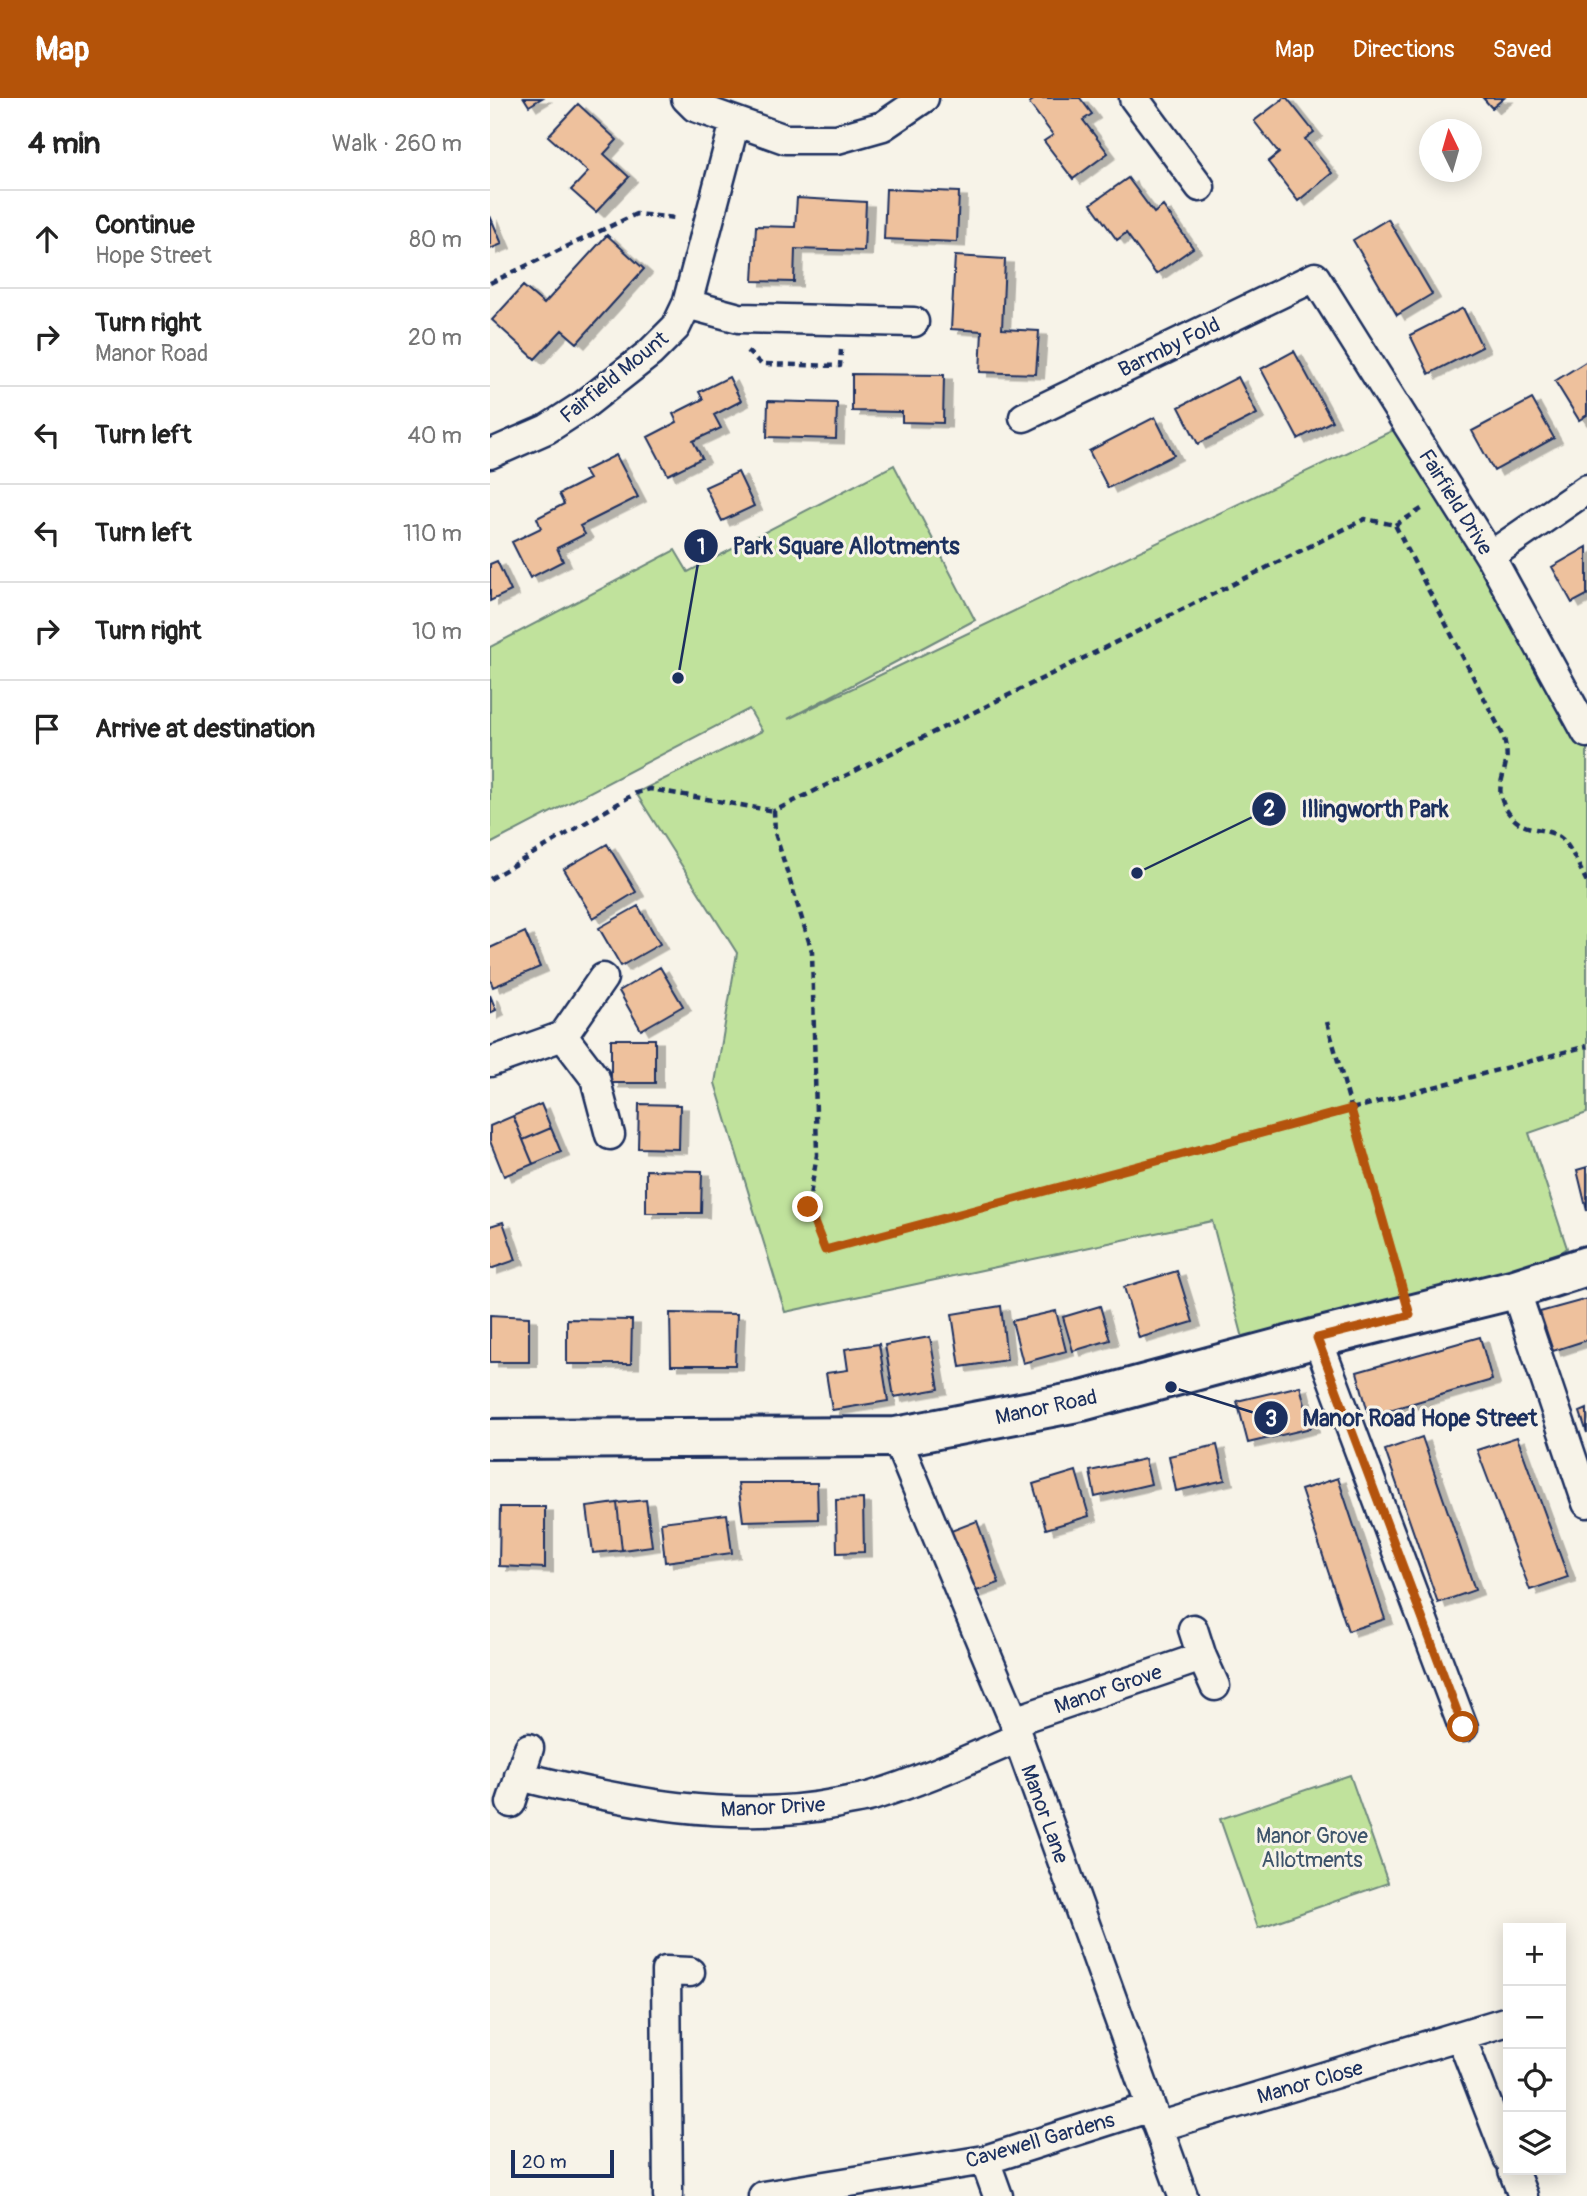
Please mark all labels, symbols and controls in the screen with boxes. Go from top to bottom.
text: Map [35,29,90,70]
text: Map [1275,35,1315,64]
text: Directions [1353,35,1454,64]
text: Saved [1492,35,1552,64]
north arrow [1419,119,1482,182]
text: 4 min [28,125,101,162]
text: Walk · 260 m [332,129,462,158]
text: Continue [95,209,195,241]
icon: ahead [28,220,66,258]
text: 80 m [409,225,462,254]
text: Hope Street [95,241,212,270]
text: Turn right [95,307,201,339]
street label: Barmby Fold [1114,311,1224,384]
icon: right [28,318,66,356]
text: 20 m [408,323,462,352]
street label: Fairfield Mount [555,325,674,429]
text: Manor Road [95,339,208,368]
icon: left [28,416,66,454]
text: Turn left [95,419,191,451]
text: 40 m [408,421,462,450]
street label: Fairfield Drive [1412,444,1499,561]
icon: left [28,514,66,552]
text: Turn left [95,517,191,549]
text: 110 m [403,519,462,548]
callout: Park Square Allotments [684,524,974,568]
text: Park Square Allotments [733,532,960,561]
text: 1 [697,534,705,561]
icon: right [28,612,66,650]
text: Turn right [95,615,201,647]
text: 10 m [412,617,462,646]
icon: arrive [28,710,66,748]
text: Arrive at destination [95,713,315,745]
callout: Illingworth Park [1252,787,1462,831]
text: Illingworth Park [1301,795,1449,824]
text: 2 [1263,796,1275,823]
route end [792,1191,823,1222]
street label: Manor Road [993,1384,1099,1431]
callout: Manor Road Hope Street [1253,1396,1551,1440]
text: Manor Road Hope Street [1303,1404,1538,1433]
text: 3 [1265,1406,1277,1433]
street label: Manor Grove [1051,1658,1166,1720]
route start [1447,1711,1478,1742]
street label: Manor Lane [1014,1761,1075,1868]
street label: Manor Drive [720,1791,827,1824]
park label: Manor Grove Allotments [1256,1823,1369,1874]
map controls [1503,1923,1566,2175]
button: + [1503,1923,1566,1986]
button: − [1503,1986,1566,2049]
button: locate [1503,2049,1566,2112]
street label: Manor Close [1254,2054,1367,2110]
street label: Cavewell Gardens [963,2106,1118,2175]
button: layers [1503,2112,1566,2175]
scale bar [511,2147,614,2179]
text: 20 m [522,2150,567,2174]

